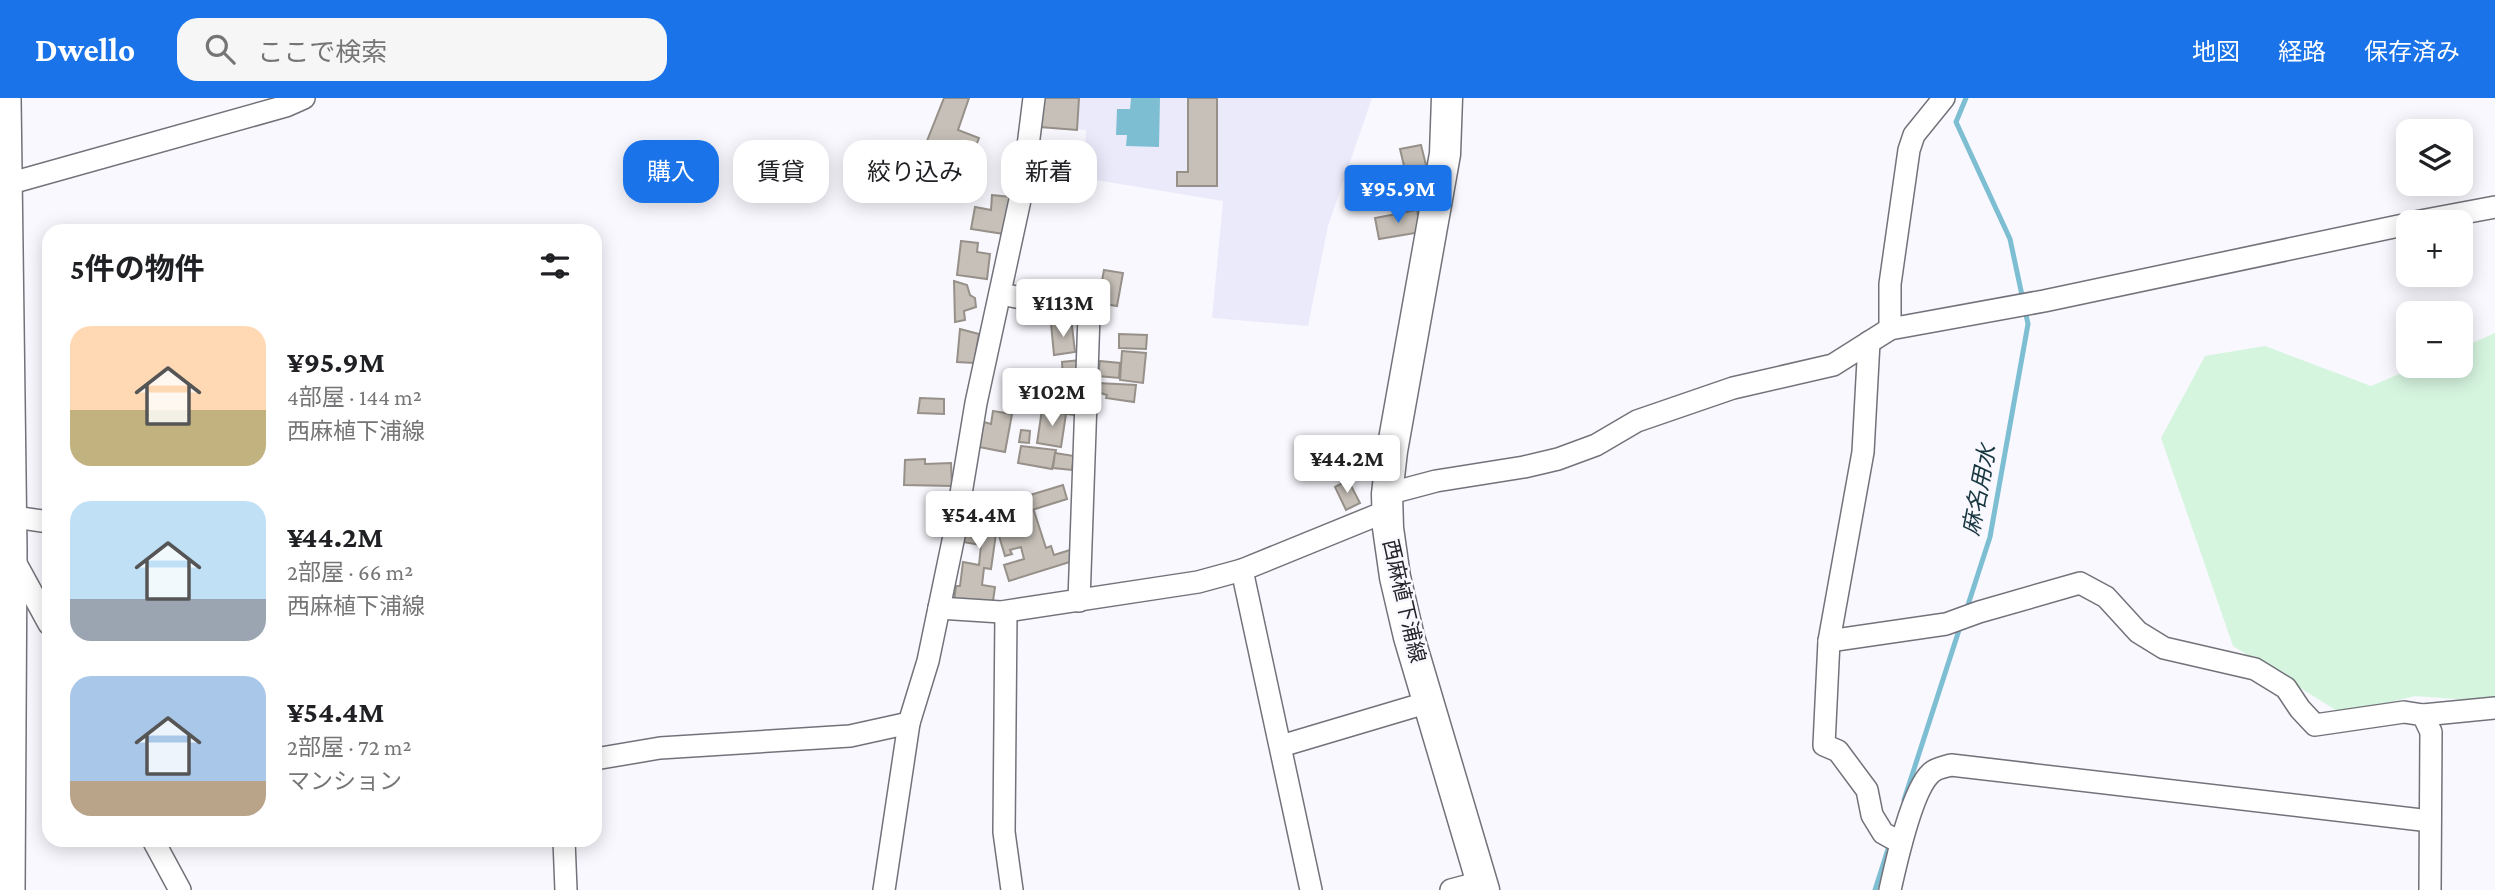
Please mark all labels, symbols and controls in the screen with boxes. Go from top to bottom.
search box [177,18,667,81]
icon: search [201,30,239,68]
text: Dwello [35,31,135,68]
text: ここで検索 [257,38,387,67]
text: 地図 [2192,38,2240,65]
text: 経路 [2278,38,2326,65]
text: 保存済み [2364,38,2460,65]
map controls [2396,119,2473,378]
button: layers [2396,119,2473,196]
chip: 購入 [623,140,719,203]
chip: 賃貸 [733,140,829,203]
chip: 絞り込み [843,140,987,203]
chip: 新着 [1001,140,1097,203]
pin: ¥95.9M [1341,166,1455,225]
text: ¥95.9M [1361,175,1435,201]
button: + [2396,210,2473,287]
icon: filters [536,247,574,285]
text: 5件の物件 [70,252,205,285]
pin: ¥113M [1014,280,1112,339]
text: ¥113M [1032,289,1094,315]
button: − [2396,301,2473,378]
text: ¥95.9M [287,345,385,378]
icon: home [126,354,210,438]
pin: ¥102M [1003,368,1101,428]
text: ¥102M [1018,378,1086,404]
text: 4部屋 · 144 m² [287,384,422,410]
text: 西麻植下浦線 [287,418,425,444]
pin: ¥44.2M [1290,436,1404,495]
water label: 麻名用水 [1957,439,2001,538]
text: ¥44.2M [1310,445,1384,471]
pin: ¥54.4M [922,491,1036,551]
text: ¥54.4M [942,501,1016,527]
text: ¥44.2M [287,520,383,553]
icon: home [126,529,210,613]
street label: 西麻植下浦線 [1378,537,1430,665]
text: 2部屋 · 66 m² [287,559,413,585]
text: 西麻植下浦線 [287,593,425,619]
text: ¥54.4M [287,695,384,728]
icon: home [126,704,210,788]
text: 2部屋 · 72 m² [287,734,411,760]
text: マンション [287,768,402,794]

